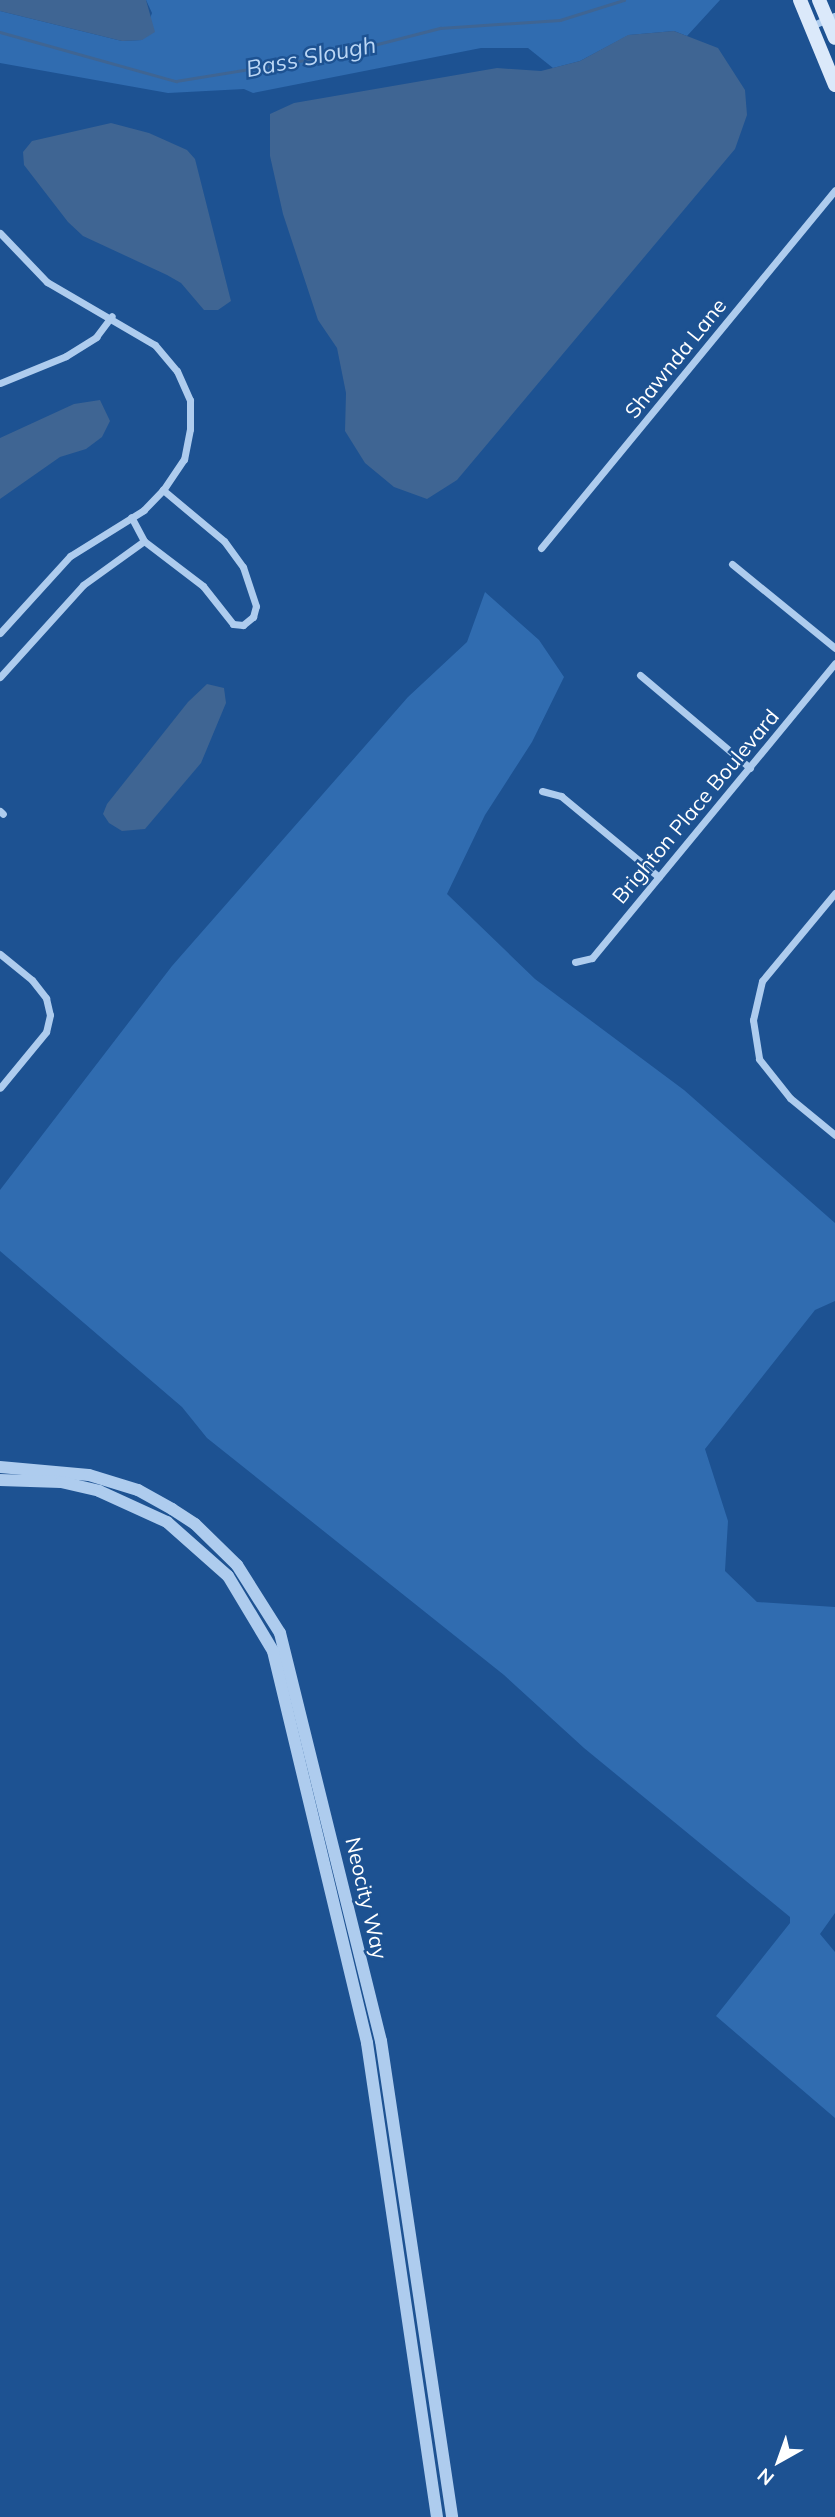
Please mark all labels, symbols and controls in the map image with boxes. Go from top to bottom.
water label: Bass Slough [244,31,378,83]
street label: Shawnda Lane [619,293,731,423]
street label: Brighton Place Boulevard [606,704,784,908]
street label: Neocity Way [341,1835,393,1961]
north arrow [744,2426,814,2496]
text: N [752,2463,779,2491]

